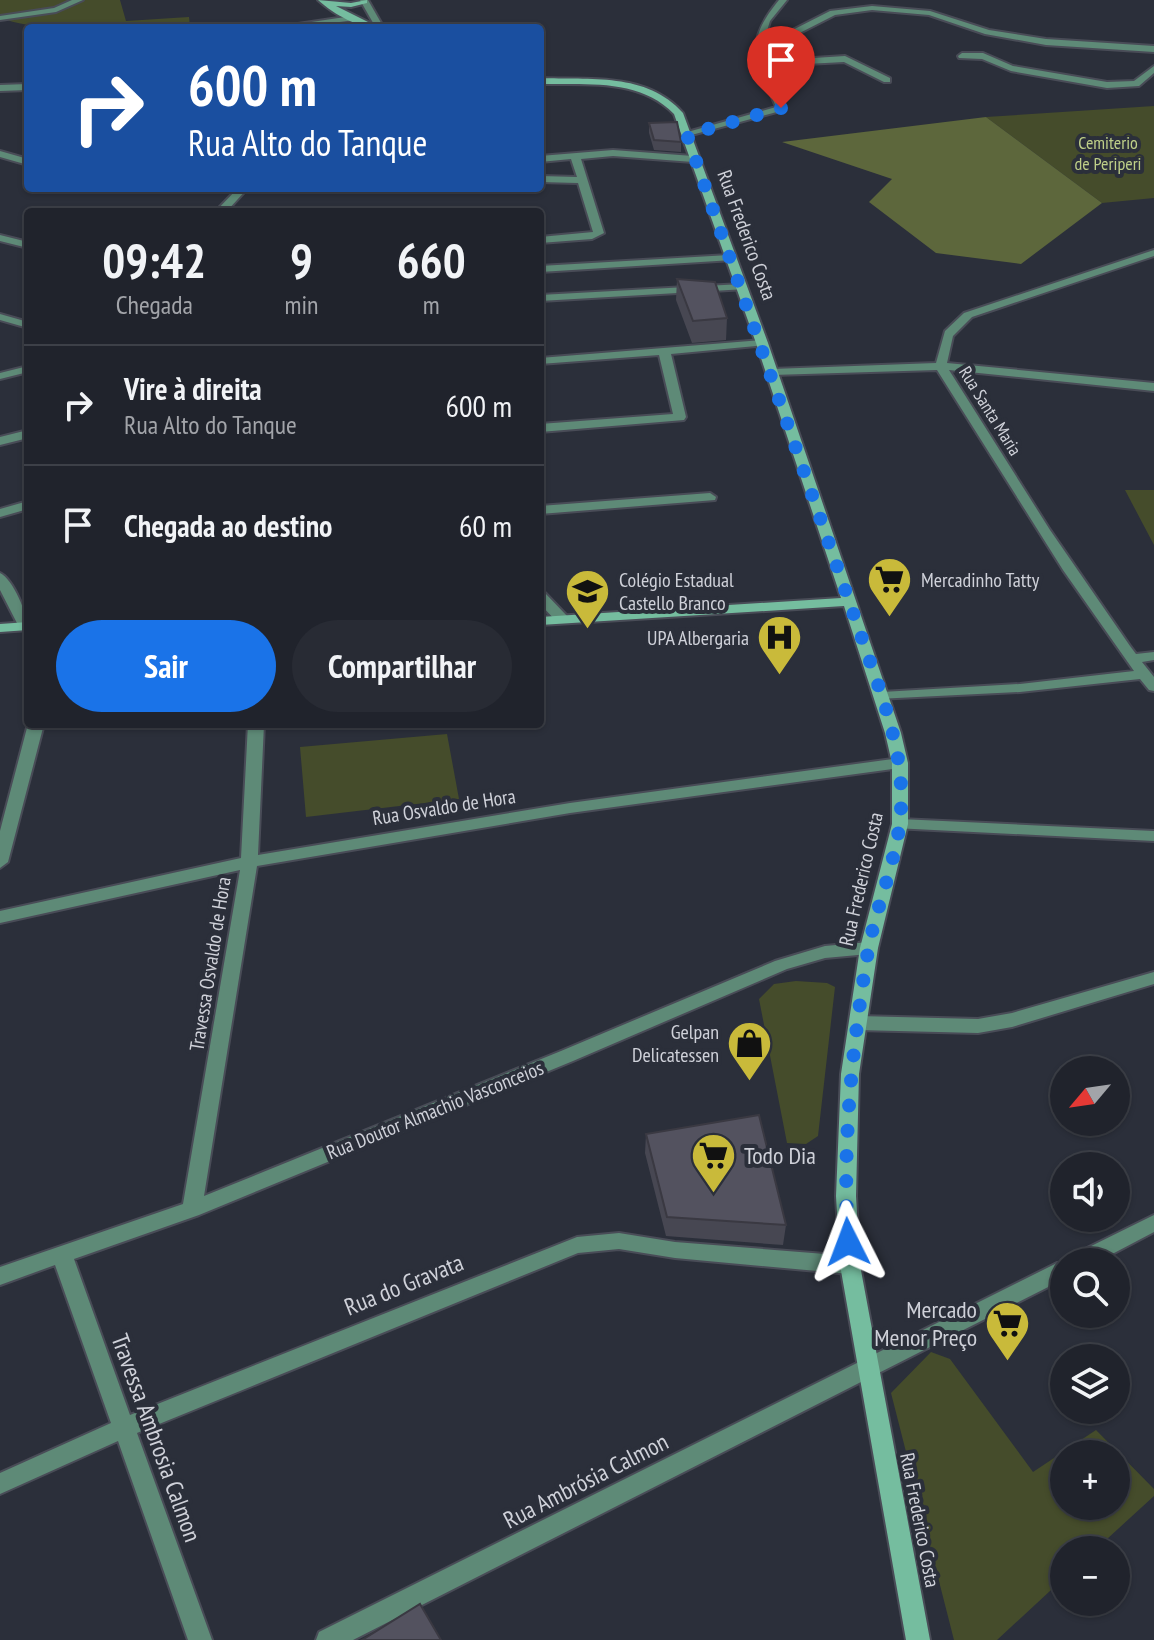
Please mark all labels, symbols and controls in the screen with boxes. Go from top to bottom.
pin [747,26,815,108]
icon: arrive [759,38,803,82]
text: 600 m [188,49,317,121]
icon: right [56,56,160,160]
text: Rua Alto do Tanque [188,119,427,166]
park label: Cemiterio de Periperi [1074,131,1142,175]
street label: Rua Frederico Costa [711,166,783,304]
text: 09:42 [102,229,206,291]
text: 9 [290,229,313,291]
text: 660 [397,229,466,291]
text: Chegada [116,288,193,321]
text: min [284,288,318,321]
text: m [423,288,440,321]
street label: Rua Santa Maria [954,362,1027,460]
text: Vire à direita [124,369,262,408]
icon: right [56,383,100,427]
text: 600 m [446,386,512,425]
text: Rua Alto do Tanque [124,408,297,441]
icon: arrive [56,503,100,547]
text: Chegada ao destino [124,506,332,545]
text: 60 m [459,506,512,545]
supermarket icon: Mercadinho Tatty [866,556,914,619]
school or university icon: Colégio Estadual Castello Branco [564,567,612,630]
place label: Colégio Estadual Castello Branco [619,567,734,616]
place label: Mercadinho Tatty [921,567,1040,593]
hospital icon: UPA Albergaria [756,614,804,677]
button: Sair [56,620,276,712]
button: Compartilhar [292,620,512,712]
place label: UPA Albergaria [647,625,749,651]
street label: Rua Osvaldo de Hora [371,783,517,831]
street label: Rua Frederico Costa [833,810,889,948]
street label: Travessa Osvaldo de Hora [183,875,237,1053]
place label: Gelpan Delicatessen [632,1019,719,1068]
shop icon: Gelpan Delicatessen [726,1019,774,1082]
street label: Rua Doutor Almachio Vasconceios [323,1055,547,1165]
north arrow [1050,1056,1130,1136]
map controls [1050,1056,1130,1616]
supermarket icon: Todo Dia [689,1132,737,1195]
place label: Todo Dia [744,1140,816,1171]
button: sound [1050,1152,1130,1232]
position arrow [806,1200,890,1284]
street label: Rua do Gravata [340,1247,468,1322]
button: search [1050,1248,1130,1328]
place label: Mercado Menor Preço [874,1294,977,1353]
supermarket icon: Mercado Menor Preço [984,1300,1032,1363]
street label: Travessa Ambrosia Calmon [104,1330,209,1546]
button: layers [1050,1344,1130,1424]
street label: Rua Ambrósia Calmon [498,1426,673,1535]
button: + [1050,1440,1130,1520]
street label: Rua Frederico Costa [894,1451,946,1589]
button: − [1050,1536,1130,1616]

